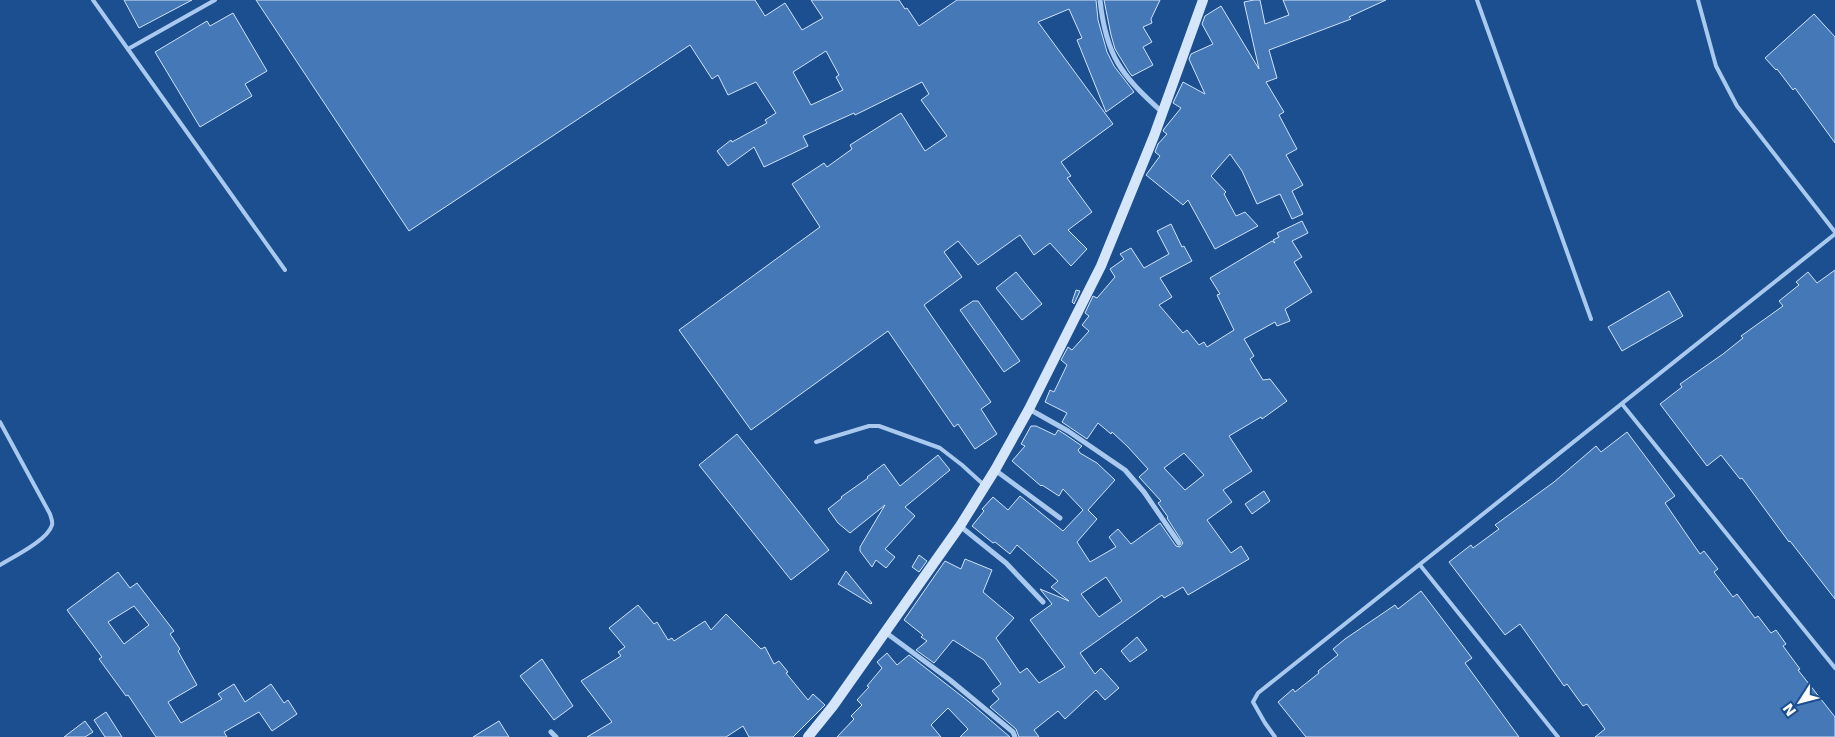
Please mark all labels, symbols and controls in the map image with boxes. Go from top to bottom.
north arrow [1775,677,1825,727]
text: N [1780,700,1799,719]

